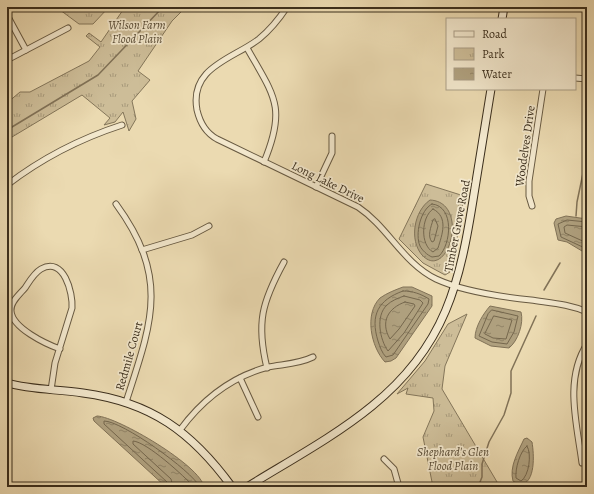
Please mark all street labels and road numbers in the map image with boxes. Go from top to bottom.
street label: Woodelves Drive [511,104,539,189]
street label: Long Lake Drive [289,157,367,207]
street label: Timber Grove Road [440,178,474,274]
street label: Redmile Court [112,320,147,392]

